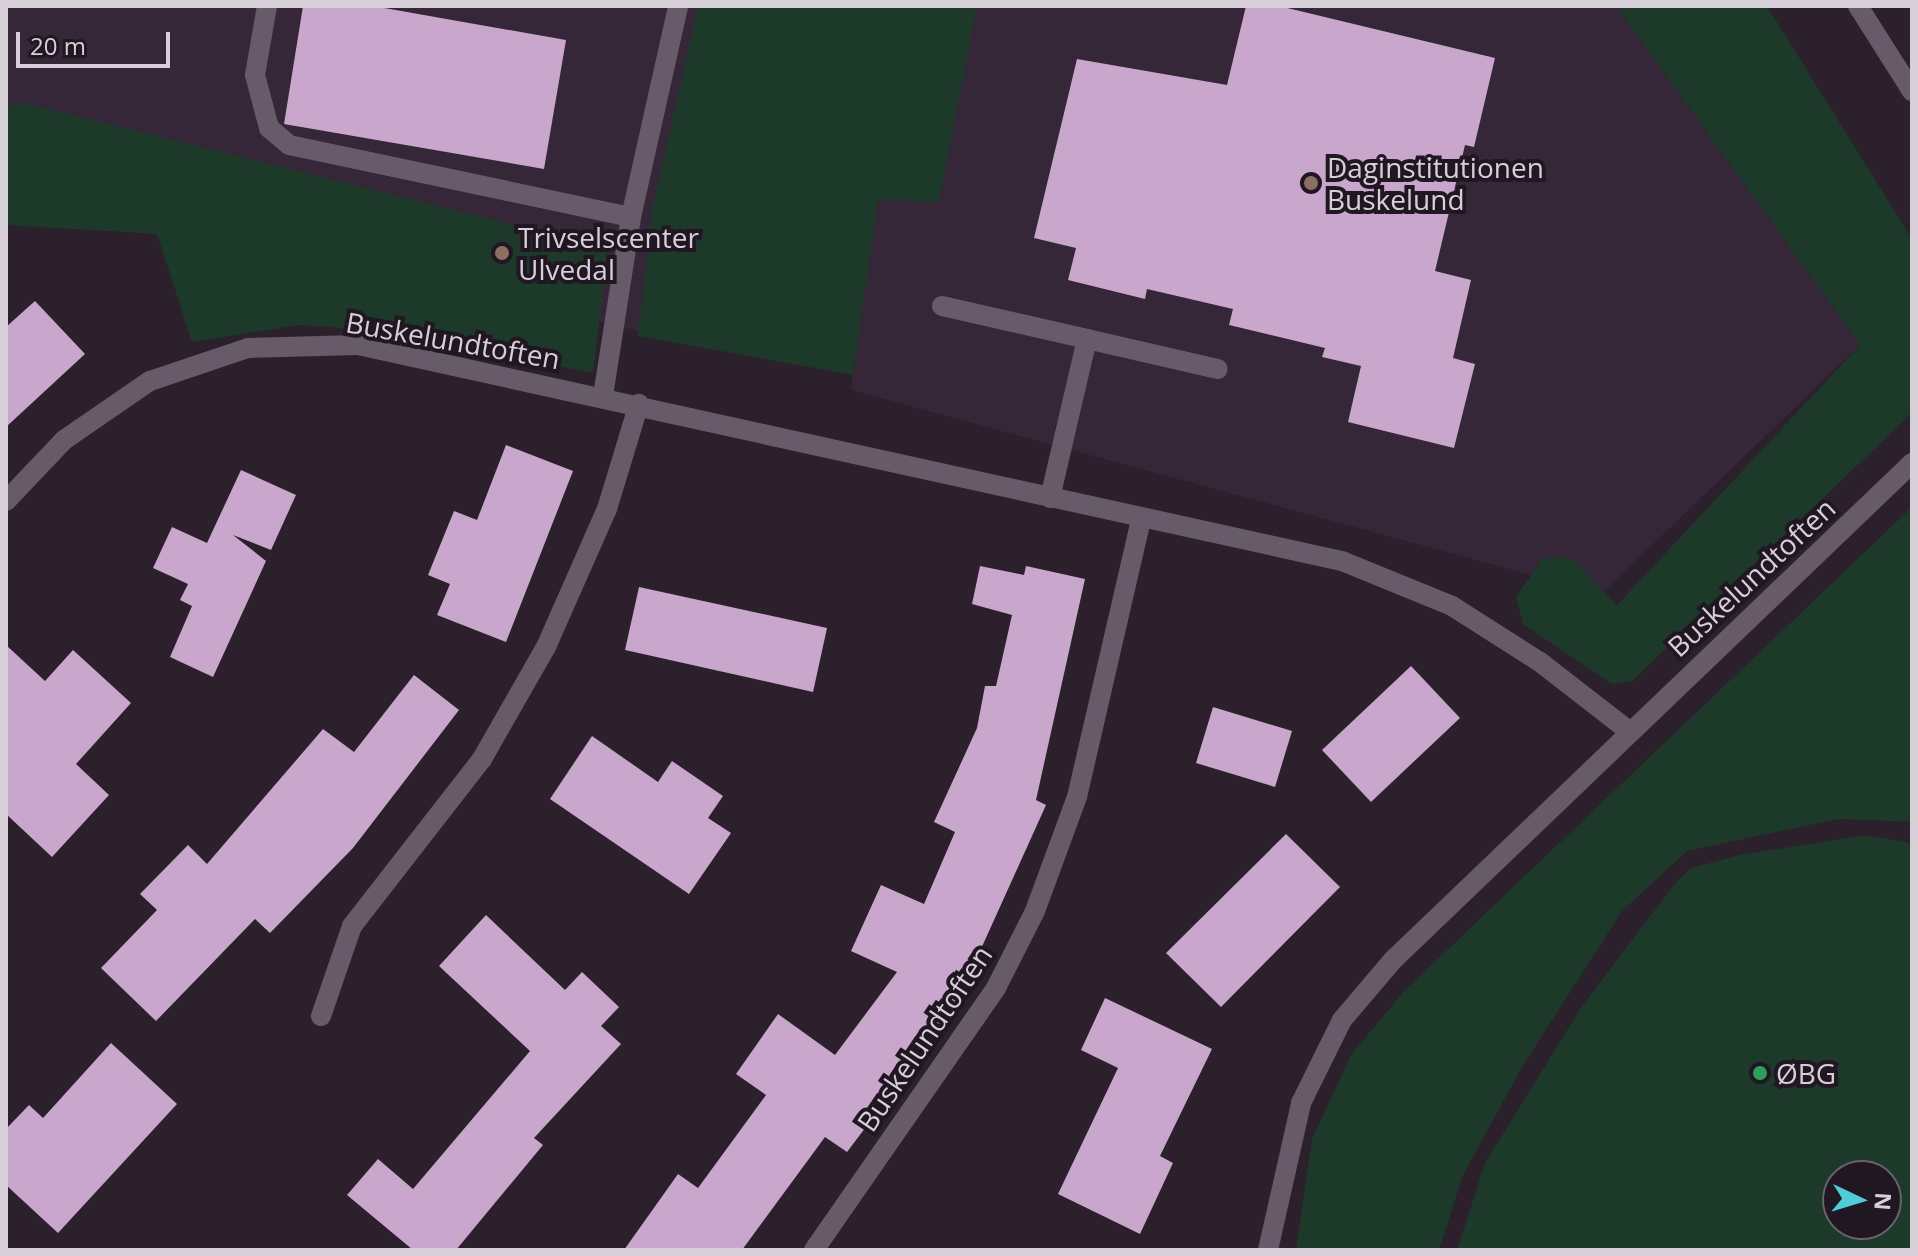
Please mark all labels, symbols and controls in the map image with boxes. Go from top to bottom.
scale bar [20,16,174,66]
text: 20 m [30,29,86,62]
place label: Daginstitutionen Buskelund [1327,150,1544,216]
marker: Daginstitutionen Buskelund [1302,174,1320,192]
place label: Trivselscenter Ulvedal [518,220,699,286]
marker: Trivselscenter Ulvedal [493,244,511,262]
street label: Buskelundtoften [343,305,563,375]
street label: Buskelundtoften [1660,491,1842,663]
street label: Buskelundtoften [849,939,999,1137]
place label: ØBG [1776,1056,1836,1090]
marker: ØBG [1751,1064,1769,1082]
north arrow [1822,1160,1902,1240]
text: N [1868,1192,1900,1211]

